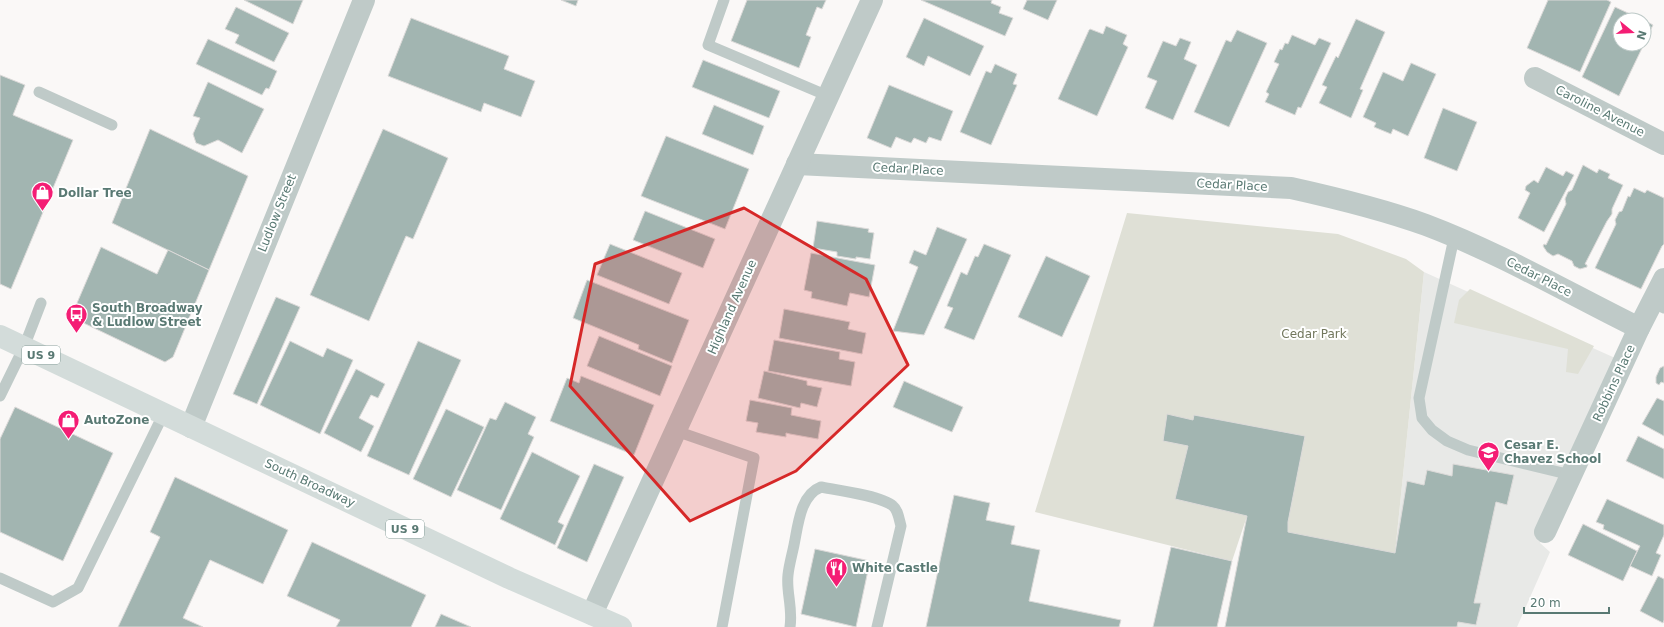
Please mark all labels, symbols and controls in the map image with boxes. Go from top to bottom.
north arrow [1612,12,1652,52]
text: N [1633,29,1649,41]
street label: Caroline Avenue [1553,83,1647,139]
street label: Cedar Place [872,160,944,178]
street label: Ludlow Street [255,172,299,254]
street label: Cedar Place [1196,176,1268,194]
shop icon: Dollar Tree [30,180,56,213]
place label: Dollar Tree [58,186,132,200]
street label: Cedar Place [1504,255,1574,299]
street label: Highland Avenue [705,258,759,356]
place label: South Broadway & Ludlow Street [92,301,203,329]
bus stop icon: South Broadway & Ludlow Street [63,302,89,335]
park label: Cedar Park [1281,327,1347,341]
street label: Robbins Place [1590,342,1638,424]
road number: US 9 [22,346,60,364]
shop icon: AutoZone [55,407,81,440]
place label: AutoZone [84,413,149,427]
place label: Cesar E. Chavez School [1504,438,1601,466]
school or university icon: Cesar E. Chavez School [1475,439,1501,472]
street label: South Broadway [263,456,357,510]
road number: US 9 [386,520,424,538]
restaurant icon: White Castle [823,555,849,588]
place label: White Castle [852,561,938,575]
scale bar [1524,589,1609,615]
text: 20 m [1530,596,1561,610]

